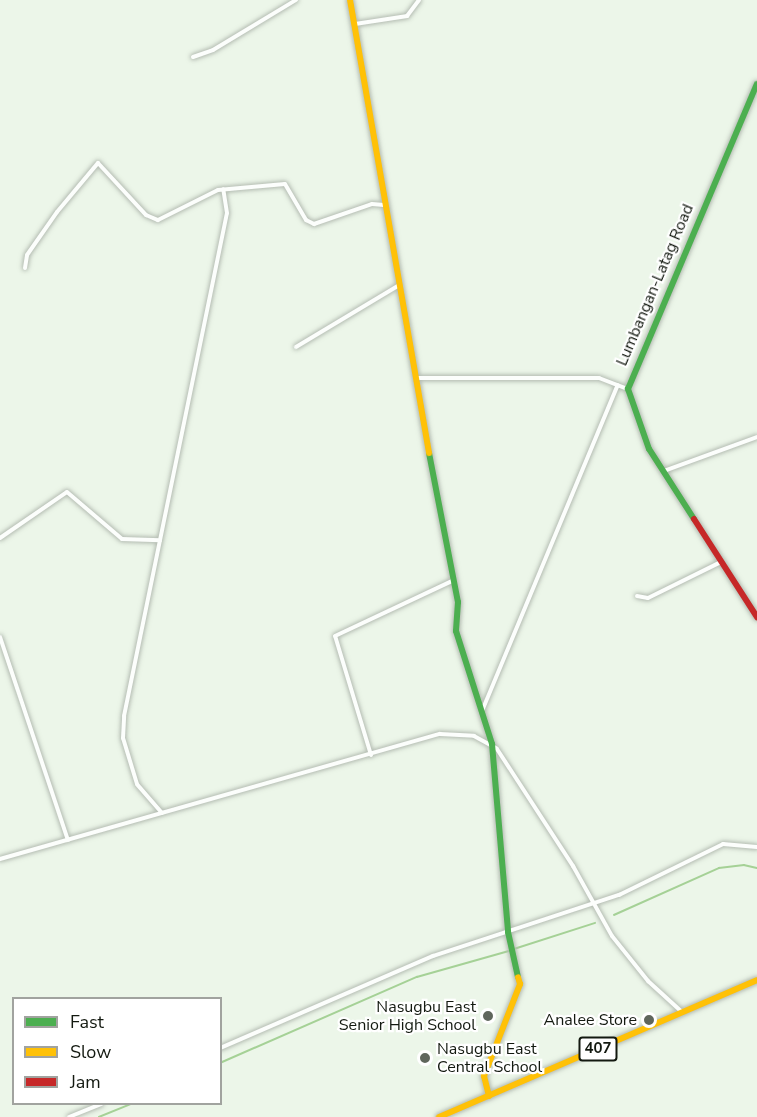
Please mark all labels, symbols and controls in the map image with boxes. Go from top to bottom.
street label: Lumbangan-Latag Road [612,201,698,369]
legend [12,997,222,1105]
place label: Nasugbu East Senior High School [339,997,476,1035]
marker: Nasugbu East Senior High School [481,1009,495,1023]
text: Fast [70,1010,104,1034]
place label: Analee Store [544,1010,637,1030]
marker: Analee Store [642,1013,656,1027]
road number: 407 [578,1037,618,1061]
place label: Nasugbu East Central School [437,1039,542,1077]
text: Slow [70,1040,111,1064]
marker: Nasugbu East Central School [418,1051,432,1065]
text: Jam [70,1070,101,1094]

